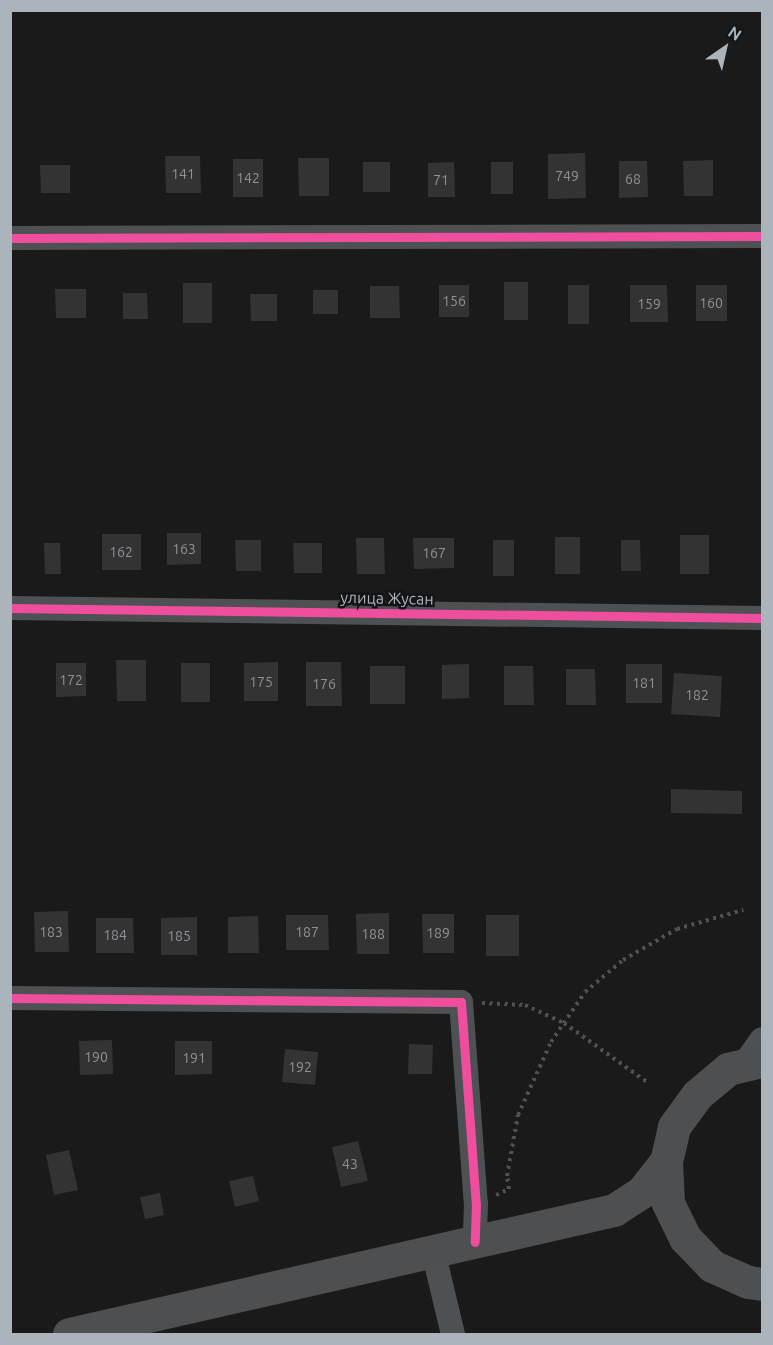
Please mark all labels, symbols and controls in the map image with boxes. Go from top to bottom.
north arrow [695,18,755,78]
text: N [725,22,745,44]
house number: 141 [171,166,195,182]
house number: 749 [555,168,579,184]
house number: 142 [236,170,260,186]
house number: 68 [625,171,641,187]
house number: 71 [433,172,449,188]
house number: 156 [442,293,466,309]
house number: 160 [699,295,723,311]
house number: 159 [637,296,661,312]
house number: 163 [172,541,196,557]
house number: 162 [109,544,133,560]
house number: 167 [422,545,446,561]
street label: улица Жусан [340,588,434,608]
house number: 172 [59,672,83,688]
house number: 175 [249,674,273,690]
house number: 181 [632,675,656,691]
house number: 176 [312,676,336,692]
house number: 182 [685,687,709,703]
house number: 183 [39,924,63,940]
house number: 187 [295,924,319,940]
house number: 189 [426,925,450,941]
house number: 188 [361,926,385,942]
house number: 184 [103,927,127,943]
house number: 185 [167,928,191,944]
house number: 190 [84,1049,108,1065]
house number: 191 [182,1050,206,1066]
house number: 192 [288,1059,312,1075]
house number: 43 [342,1156,358,1172]

